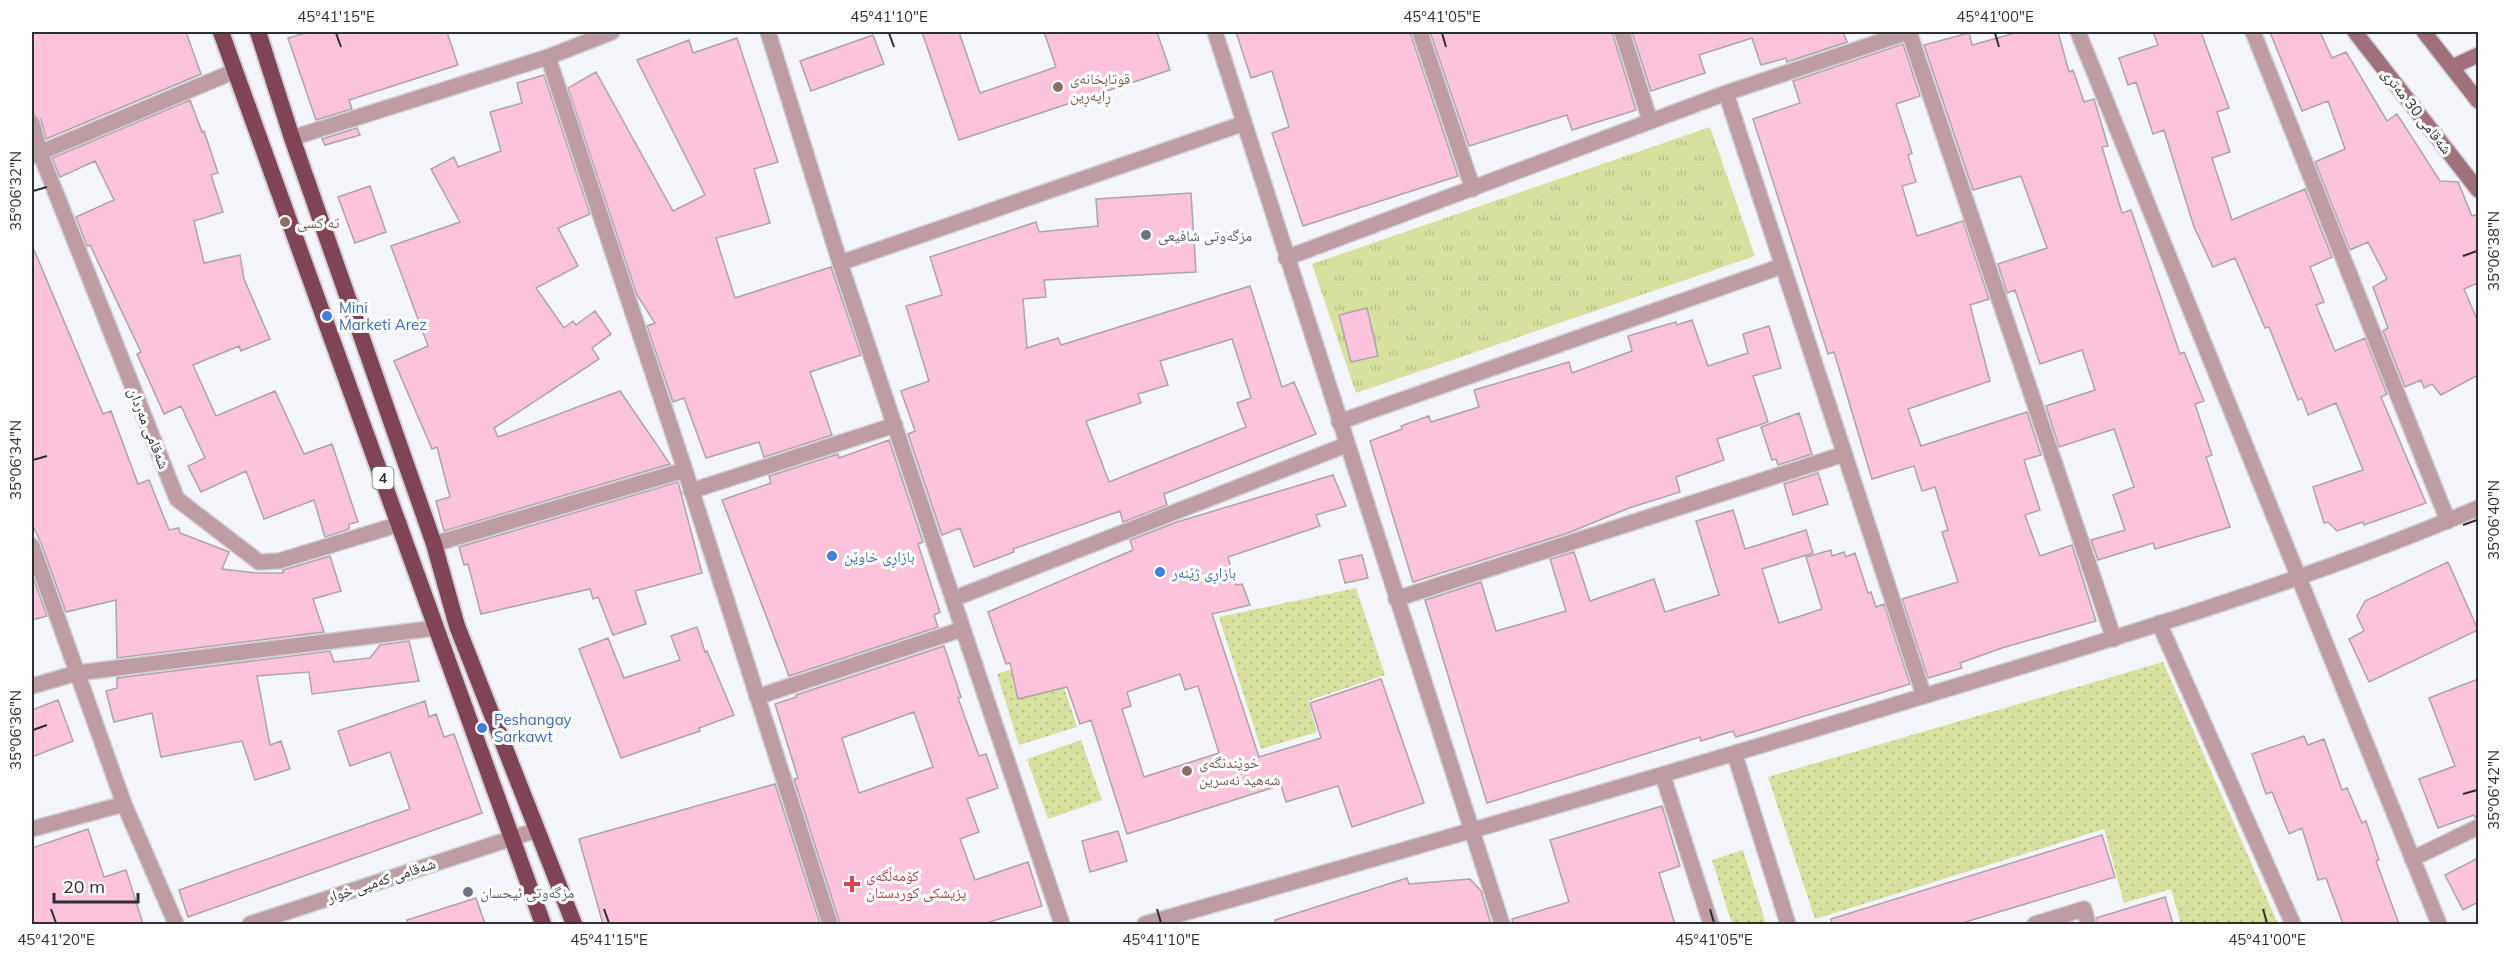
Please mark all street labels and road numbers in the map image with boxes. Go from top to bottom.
street label: شەقامی 30 مەتری [2377,64,2457,158]
street label: شەقامی مەردان [123,385,174,472]
road number: 4 [372,467,394,489]
street label: شەقامی کەمپی خوار [323,853,438,908]

